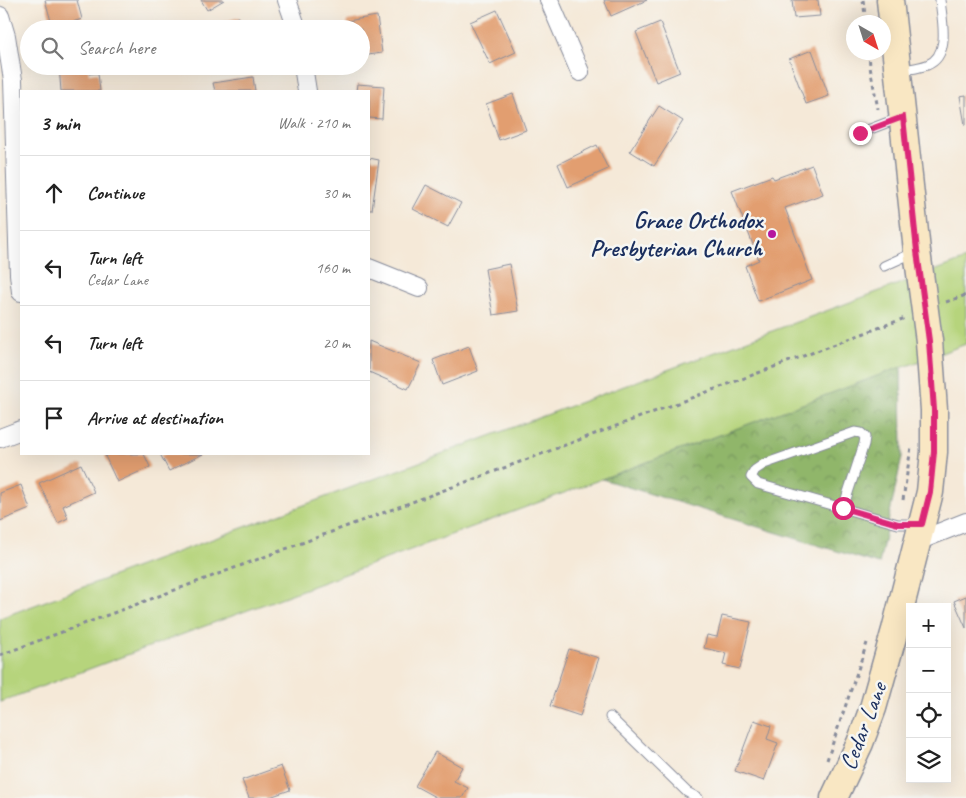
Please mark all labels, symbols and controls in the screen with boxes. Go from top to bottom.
north arrow [846,15,891,60]
search box [20,20,370,75]
icon: search [38,34,66,62]
text: Search here [78,36,155,60]
text: 3 min [40,110,80,136]
text: Walk · 210 m [278,113,350,133]
route end [849,122,872,145]
icon: ahead [40,179,68,207]
text: Continue [87,181,144,205]
text: 30 m [323,183,350,203]
place label: Grace Orthodox Presbyterian Church [590,205,764,263]
marker: Grace Orthodox Presbyterian Church [766,228,778,240]
text: Turn left [87,246,142,270]
icon: left [40,254,68,282]
text: 160 m [316,258,350,278]
text: Cedar Lane [87,270,148,290]
icon: left [40,329,68,357]
text: Turn left [87,331,142,355]
text: 20 m [323,333,350,353]
icon: arrive [40,404,68,432]
text: Arrive at destination [87,406,223,430]
route start [832,497,855,520]
map controls [906,603,951,783]
button: + [906,603,951,648]
button: − [906,648,951,693]
street label: Cedar Lane [833,676,894,774]
button: locate [906,693,951,738]
button: layers [906,738,951,783]

